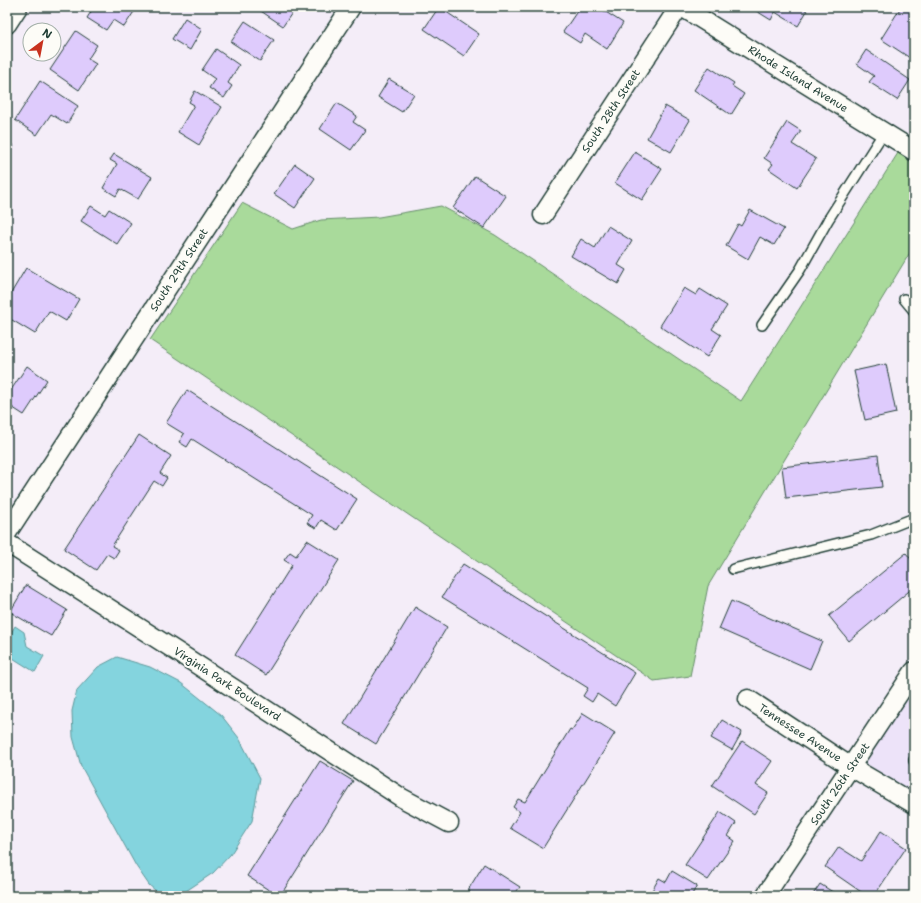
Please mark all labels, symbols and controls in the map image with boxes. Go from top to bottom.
north arrow [22,22,62,62]
text: N [39,25,55,43]
street label: Rhode Island Avenue [745,42,851,116]
street label: South 28th Street [578,66,644,156]
street label: South 29th Street [146,225,212,315]
street label: Virginia Park Boulevard [170,644,284,724]
street label: Tennessee Avenue [755,700,845,766]
street label: South 26th Street [807,740,873,828]

